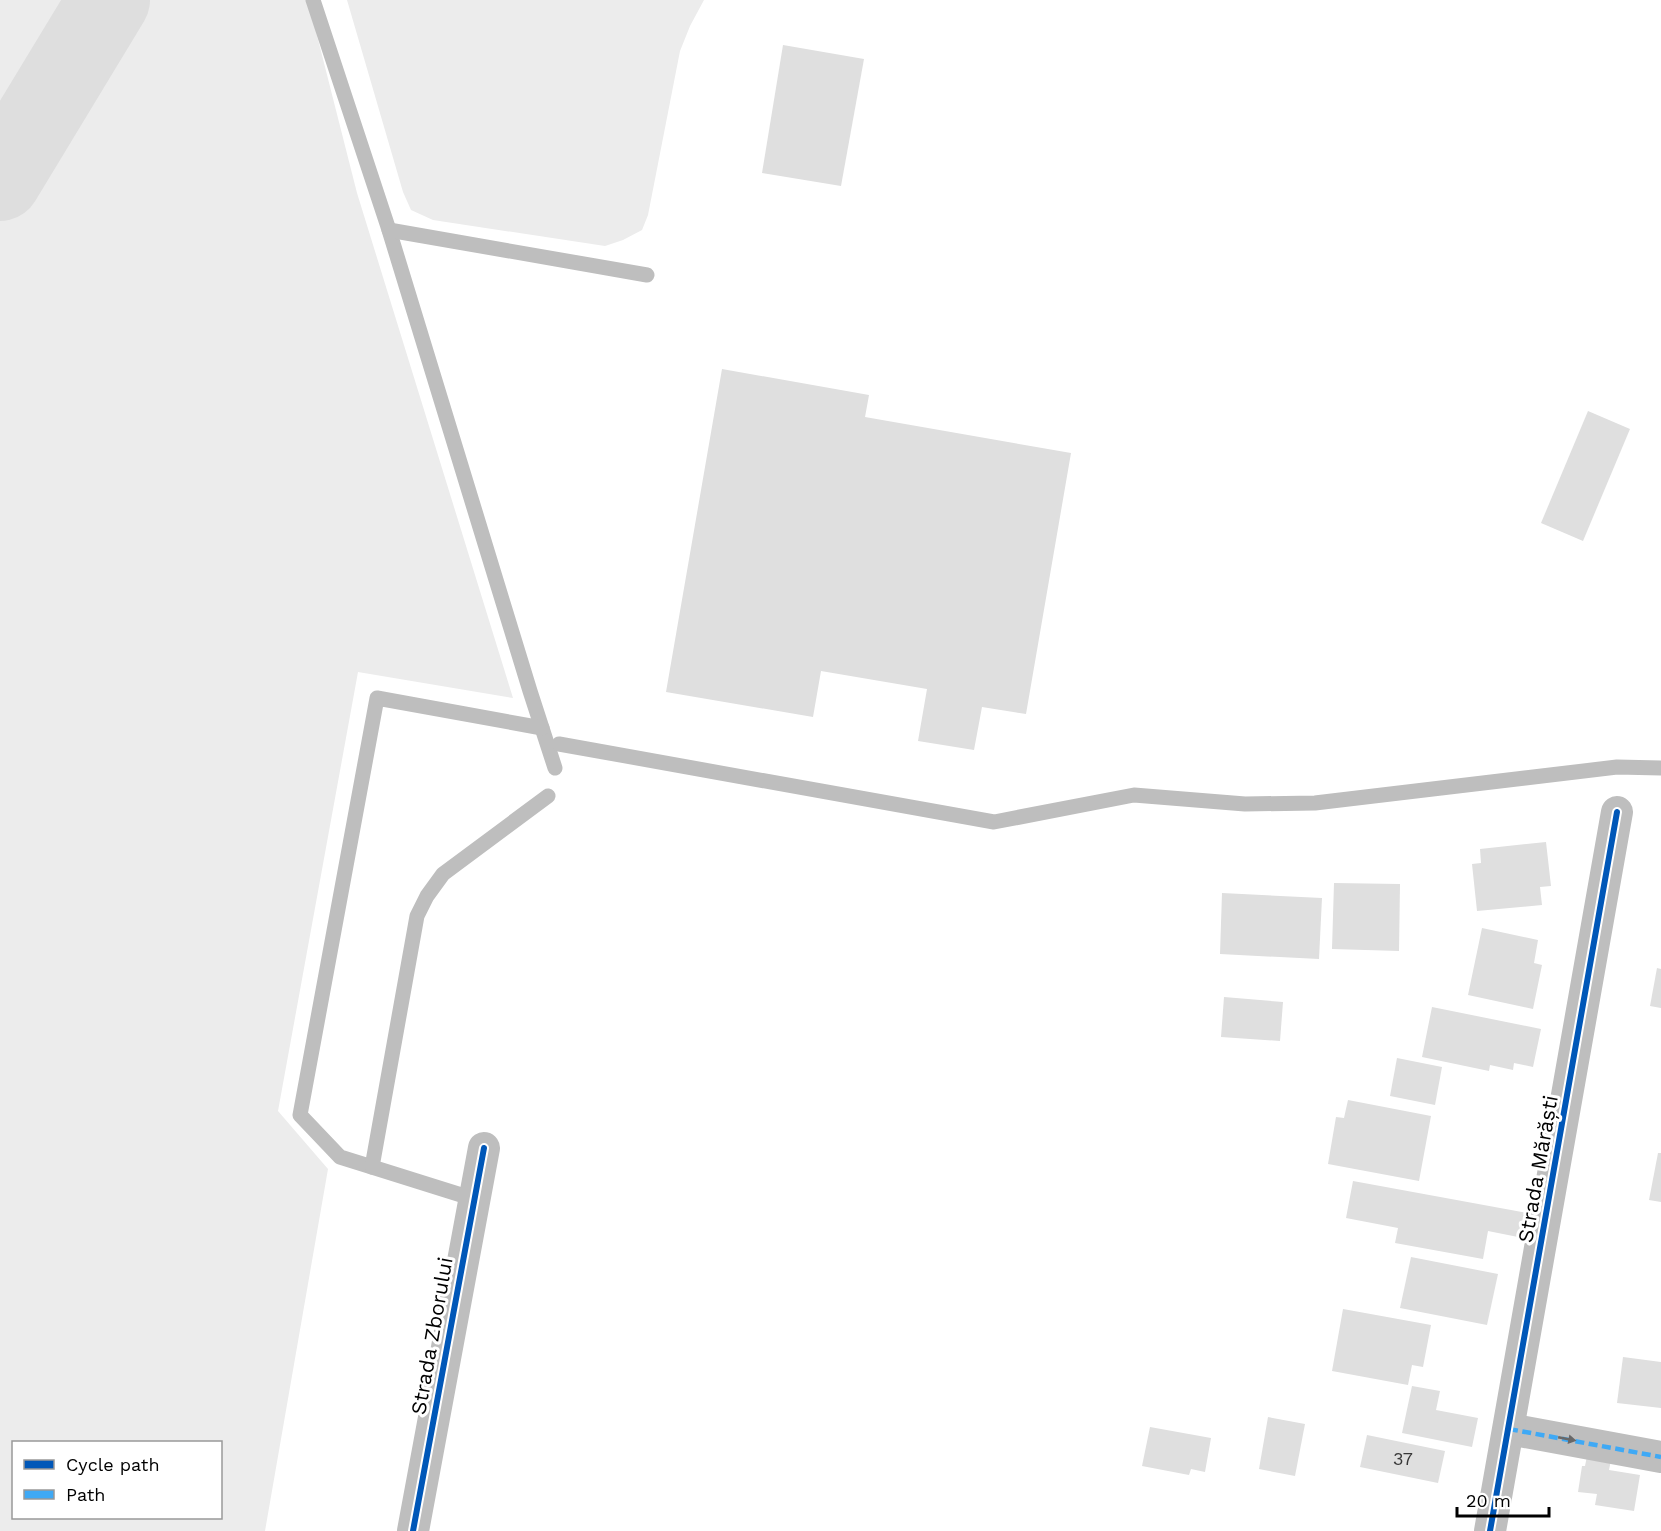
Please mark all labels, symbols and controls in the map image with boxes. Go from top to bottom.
street label: Strada Mărăști [1512,1093,1563,1245]
street label: Strada Zborului [405,1255,458,1417]
one-way arrow [1557,1435,1576,1444]
legend [12,1441,222,1519]
house number: 37 [1393,1448,1413,1469]
text: Cycle path [66,1454,160,1475]
scale bar [1457,1480,1548,1518]
text: Path [66,1484,106,1505]
text: 20 m [1466,1490,1511,1511]

